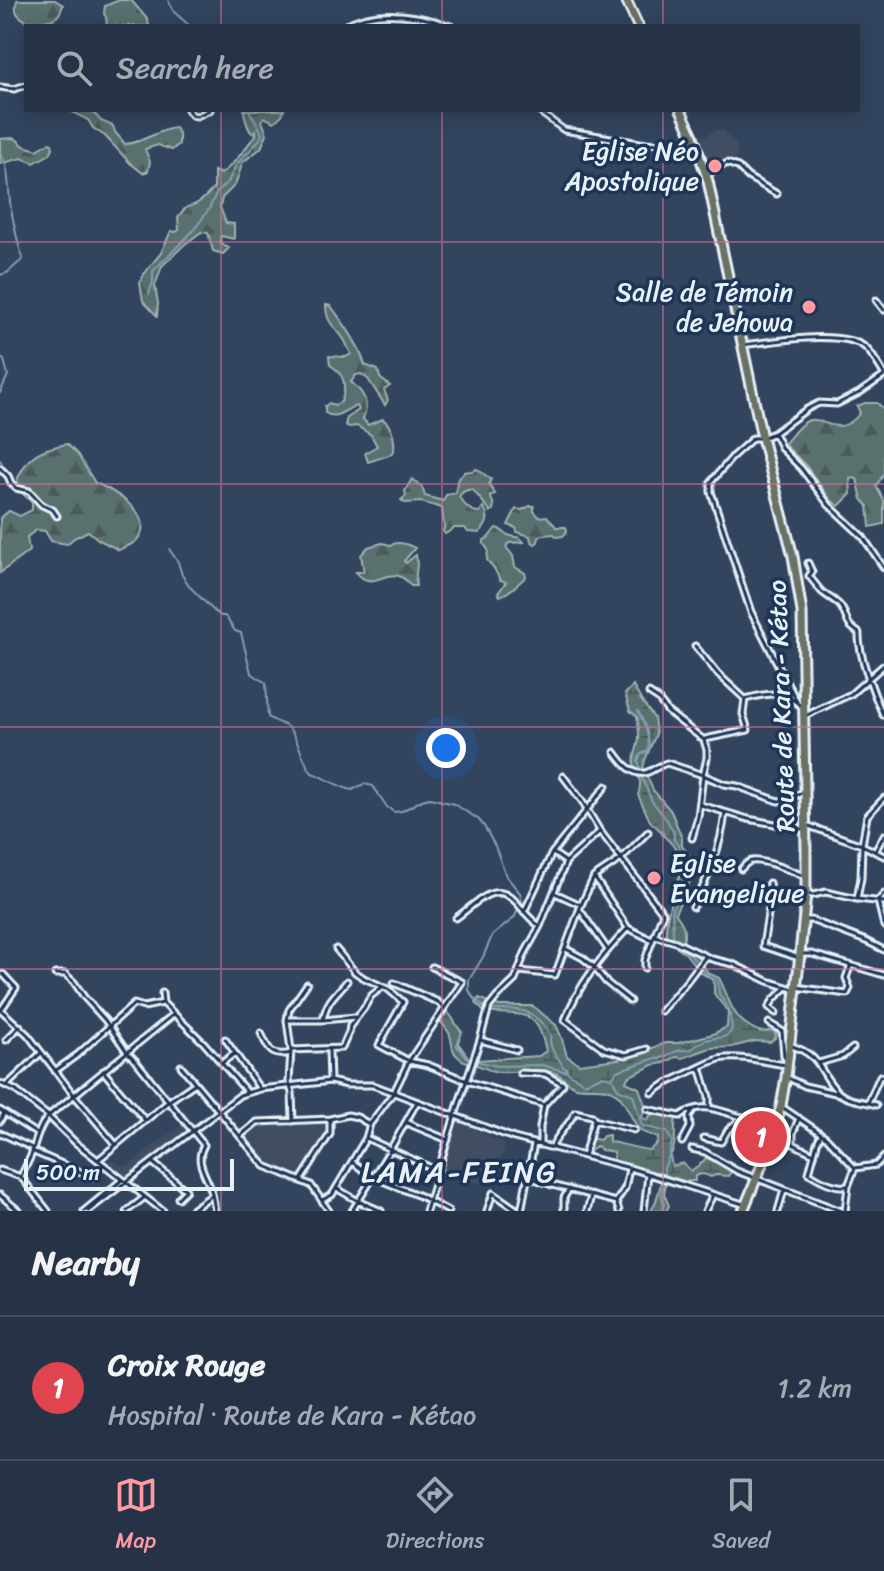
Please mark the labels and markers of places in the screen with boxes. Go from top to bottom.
place label: Eglise Néo Apostolique [564,128,699,204]
marker: Eglise Néo Apostolique [706,157,724,175]
place label: Salle de Témoin de Jehowa [616,269,793,345]
marker: Salle de Témoin de Jehowa [800,298,818,316]
place label: Eglise Evangelique [670,840,805,916]
marker: Eglise Evangelique [645,869,663,887]
pin: 1 [735,1107,787,1167]

